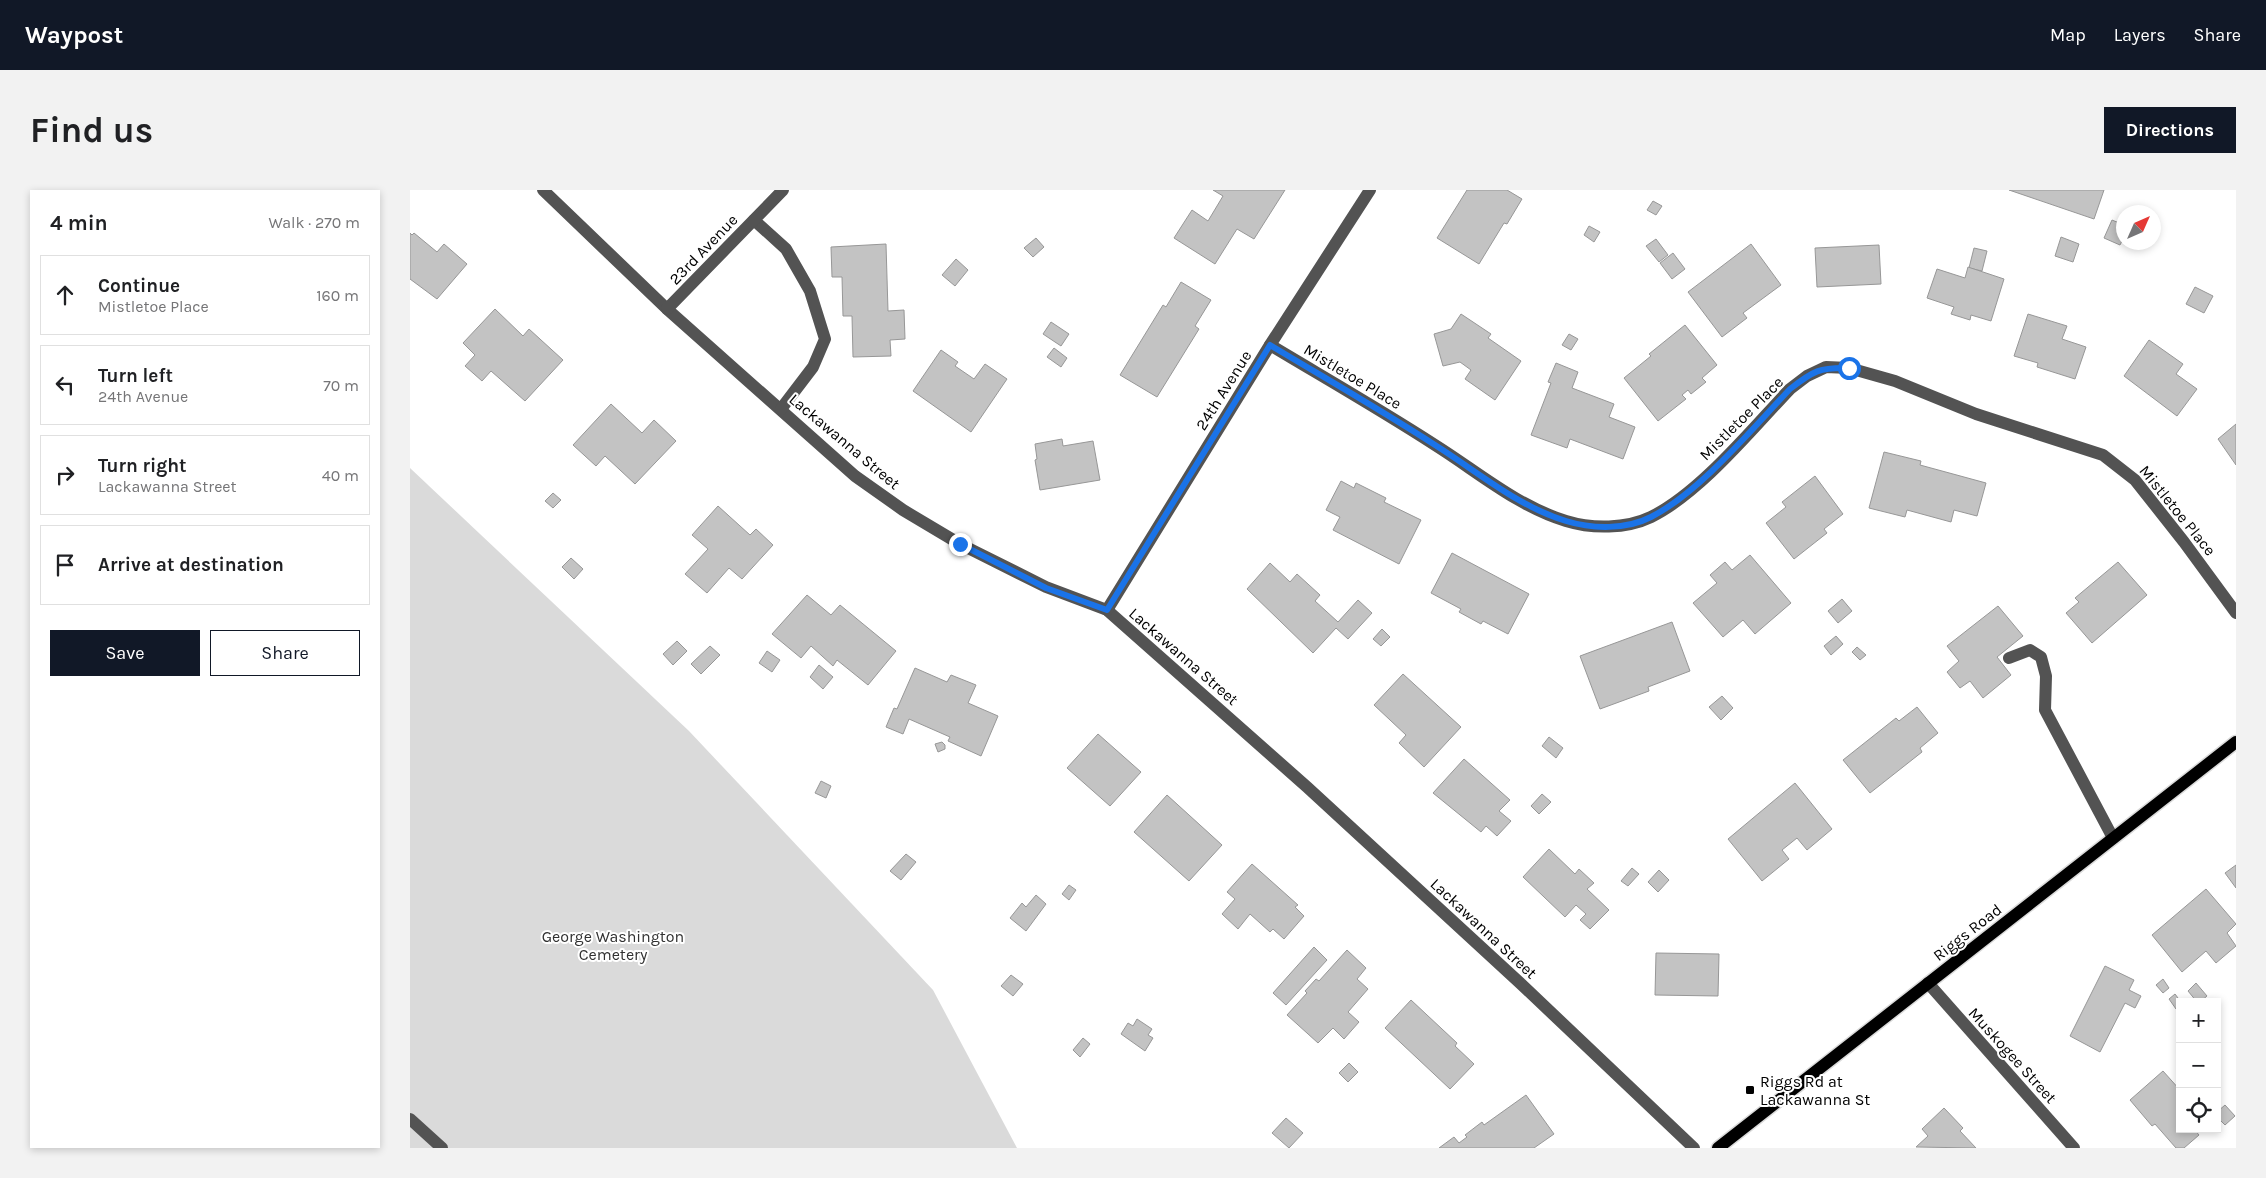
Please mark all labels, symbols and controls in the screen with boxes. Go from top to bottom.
text: Waypost [25,21,123,49]
text: Map [2050,24,2086,46]
text: Layers [2114,24,2166,46]
text: Share [2194,24,2241,46]
button: Directions [2104,107,2236,153]
text: Find us [30,110,153,151]
north arrow [2116,205,2161,250]
street label: 23rd Avenue [665,210,742,288]
text: 4 min [50,211,108,235]
text: Walk · 270 m [268,213,360,232]
text: Continue [98,275,180,297]
icon: ahead [51,281,79,309]
text: 160 m [316,286,359,305]
text: Mistletoe Place [98,297,209,316]
street label: Mistletoe Place [1300,340,1405,413]
street label: 24th Avenue [1191,347,1255,434]
route start [1838,357,1861,380]
text: Turn left [98,365,173,387]
icon: left [51,371,79,399]
street label: Mistletoe Place [1695,372,1787,464]
text: 70 m [323,376,359,395]
text: 24th Avenue [98,387,188,406]
street label: Lackawanna Street [785,390,904,493]
text: Turn right [98,455,187,477]
icon: right [51,461,79,489]
street label: Mistletoe Place [2135,461,2220,559]
text: 40 m [322,466,359,485]
text: Lackawanna Street [98,477,237,496]
route end [949,533,972,556]
icon: arrive [51,551,79,579]
text: Arrive at destination [98,554,284,576]
street label: Lackawanna Street [1125,604,1242,709]
button: Save [50,630,200,676]
button: Share [210,630,360,676]
street label: Lackawanna Street [1426,874,1541,983]
street label: Riggs Road [1929,900,2005,965]
park label: George Washington Cemetery [542,927,684,964]
map controls [2176,998,2221,1133]
button: + [2176,998,2221,1043]
street label: Muskogee Street [1965,1003,2061,1107]
button: − [2176,1043,2221,1088]
place label: Riggs Rd at Lackawanna St [1760,1072,1870,1109]
marker: Riggs Rd at Lackawanna St [1744,1084,1756,1096]
button: locate [2176,1088,2221,1133]

